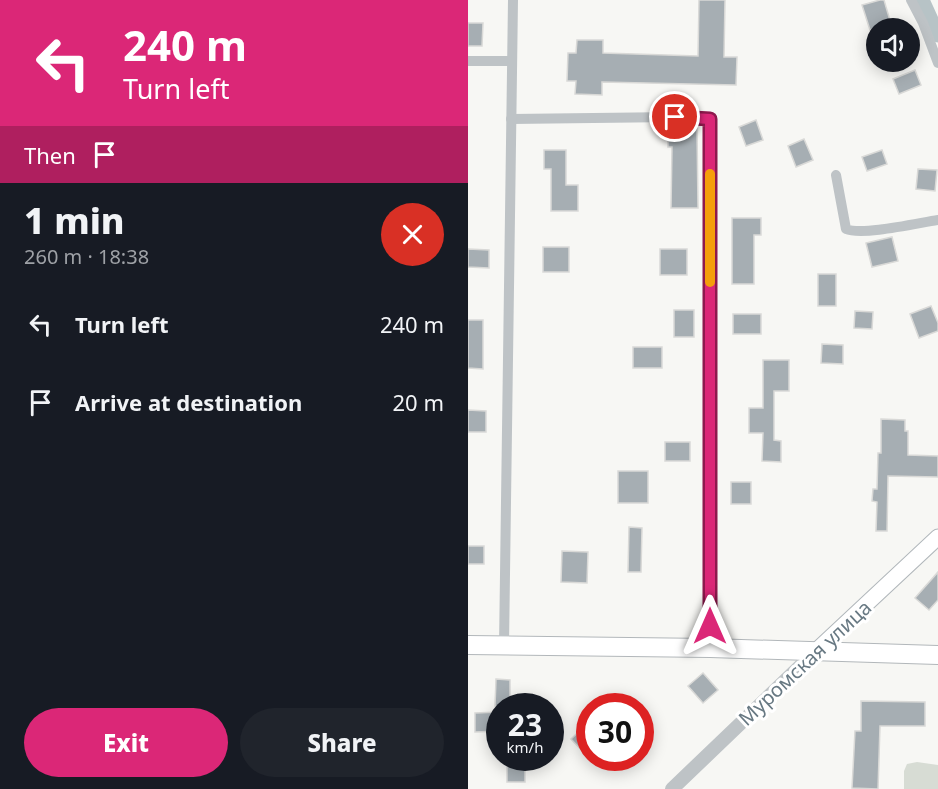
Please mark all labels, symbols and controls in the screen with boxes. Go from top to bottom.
text: 240 m [123,16,247,73]
map controls [866,18,920,72]
button: sound [866,18,920,72]
icon: left [24,24,102,102]
text: Turn left [123,70,229,107]
pin [649,91,700,142]
icon: arrive [658,100,691,133]
icon: arrive [88,138,121,171]
text: Then [24,140,76,170]
text: 1 min [24,196,125,245]
button: close [381,203,444,266]
text: 260 m · 18:38 [24,243,149,270]
icon: left [24,308,57,341]
text: Turn left [75,309,169,339]
text: 240 m [380,309,444,339]
icon: arrive [24,386,57,419]
text: Arrive at destination [75,387,302,417]
text: 20 m [393,387,444,417]
position arrow [678,594,742,658]
street label: Муромская улица [732,594,877,731]
speed limit sign: 30 [576,693,654,771]
text: 23 [508,704,542,745]
button: Exit [24,708,228,777]
button: Share [240,708,444,777]
text: km/h [507,737,543,757]

